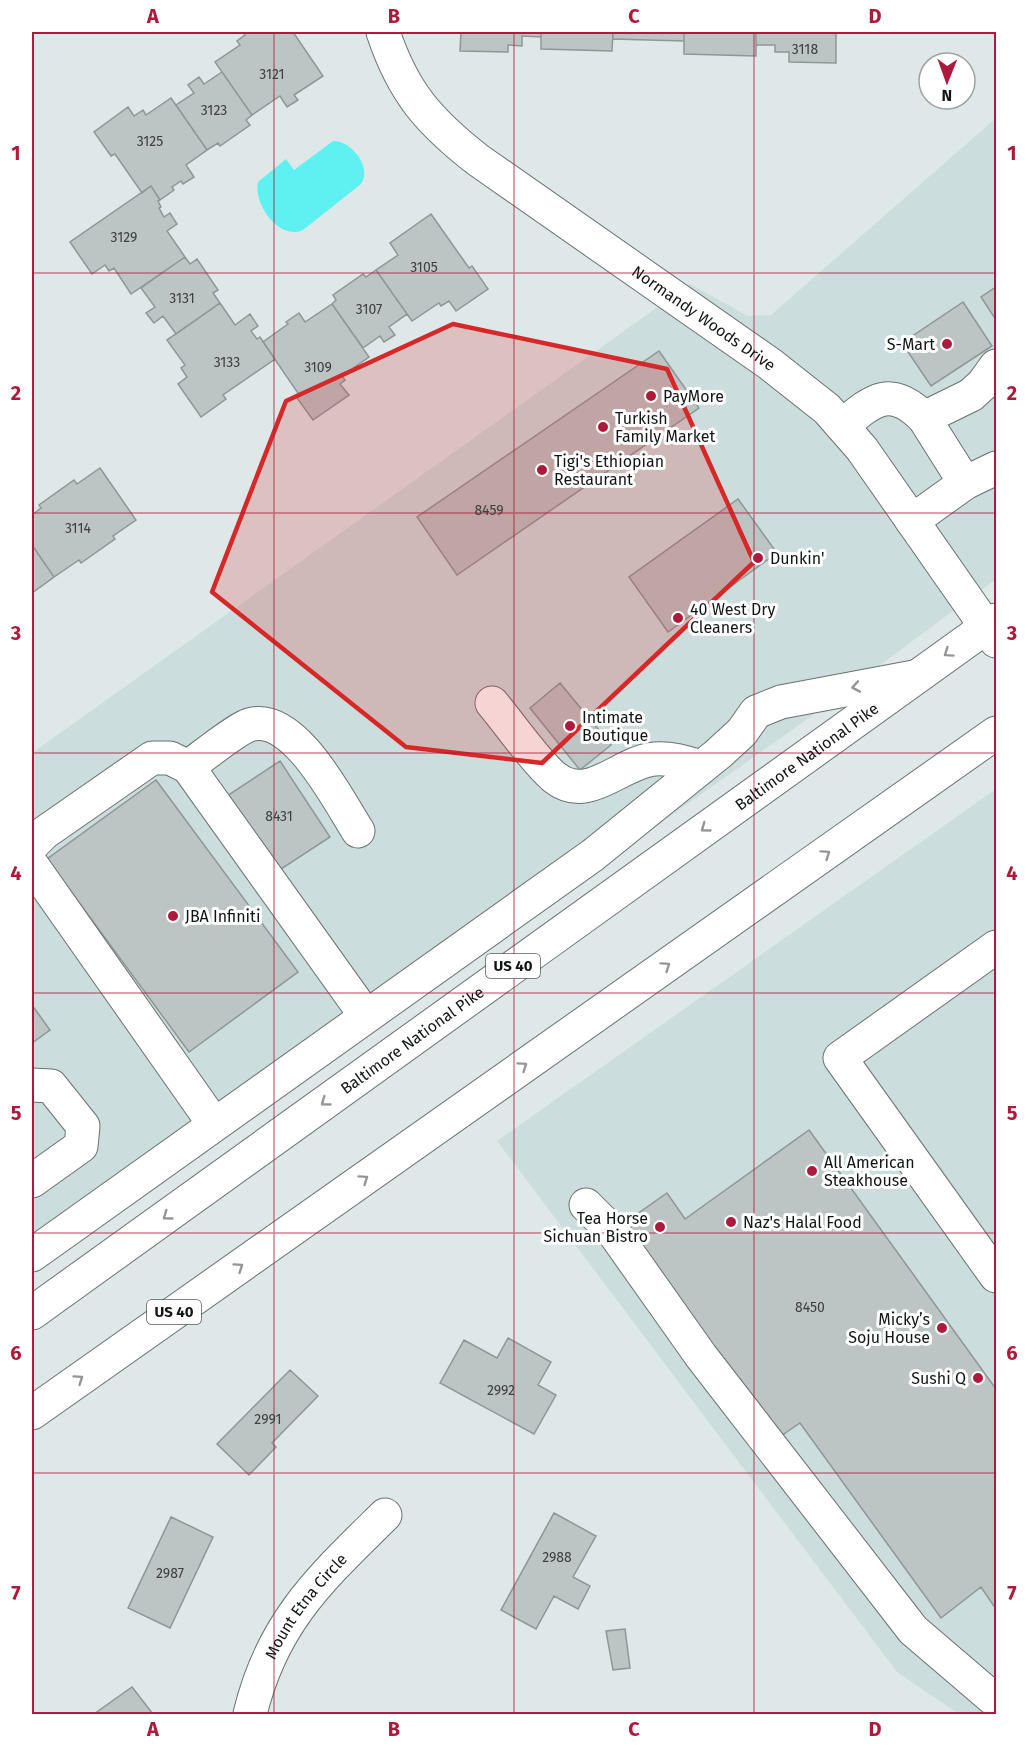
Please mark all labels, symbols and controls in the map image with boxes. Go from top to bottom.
text: A [146,4,160,28]
text: B [388,4,400,28]
text: C [628,4,640,28]
text: D [868,4,882,28]
house number: 3118 [792,41,818,58]
north arrow [917,51,977,111]
house number: 3121 [259,66,285,83]
text: N [941,86,952,105]
house number: 3123 [201,102,227,119]
house number: 3125 [137,133,163,150]
text: 1 [11,141,21,165]
text: 1 [1007,141,1017,165]
house number: 3129 [111,229,137,246]
house number: 3105 [410,259,438,276]
street label: Normandy Woods Drive [628,262,779,375]
house number: 3131 [169,290,195,307]
house number: 3107 [356,301,382,318]
place label: S-Mart [887,335,935,354]
marker: S-Mart [940,337,954,351]
house number: 3133 [214,354,240,371]
house number: 3109 [304,359,332,376]
text: 2 [11,381,21,405]
text: 2 [1007,381,1017,405]
place label: PayMore [663,387,724,406]
marker: PayMore [644,389,658,403]
place label: Turkish Family Market [615,409,716,446]
marker: Turkish Family Market [596,420,610,434]
place label: Tigi's Ethiopian Restaurant [554,452,664,489]
marker: Tigi's Ethiopian Restaurant [535,463,549,477]
house number: 8459 [474,502,504,519]
house number: 3114 [65,520,92,537]
place label: Dunkin' [770,549,824,568]
marker: Dunkin' [751,551,765,565]
place label: 40 West Dry Cleaners [690,600,775,637]
marker: 40 West Dry Cleaners [671,611,685,625]
text: 3 [10,621,21,645]
text: 3 [1006,621,1017,645]
one-way arrow [944,646,955,657]
one-way arrow [852,680,862,693]
street label: Baltimore National Pike [732,699,882,814]
place label: Intimate Boutique [582,708,648,745]
marker: Intimate Boutique [563,719,577,733]
house number: 8431 [265,808,293,825]
one-way arrow [700,821,711,832]
one-way arrow [819,850,830,861]
text: 4 [10,861,22,885]
text: 4 [1006,861,1018,885]
place label: JBA Infiniti [185,907,260,926]
marker: JBA Infiniti [166,909,180,923]
road number: US 40 [486,954,540,978]
one-way arrow [660,962,671,973]
street label: Baltimore National Pike [337,982,488,1098]
one-way arrow [517,1062,528,1073]
one-way arrow [320,1094,331,1105]
text: 5 [11,1101,22,1125]
text: 5 [1007,1101,1018,1125]
place label: All American Steakhouse [824,1153,915,1190]
marker: All American Steakhouse [805,1164,819,1178]
one-way arrow [357,1175,368,1186]
one-way arrow [162,1209,173,1220]
place label: Tea Horse Sichuan Bistro [544,1209,648,1246]
place label: Naz's Halal Food [743,1213,862,1232]
marker: Naz's Halal Food [724,1215,738,1229]
marker: Tea Horse Sichuan Bistro [653,1220,667,1234]
one-way arrow [232,1263,243,1274]
house number: 8450 [795,1299,825,1316]
road number: US 40 [147,1300,201,1324]
place label: Micky’s Soju House [848,1310,930,1347]
marker: Micky’s Soju House [935,1321,949,1335]
text: 6 [10,1341,22,1365]
text: 6 [1006,1341,1018,1365]
place label: Sushi Q [911,1369,966,1388]
marker: Sushi Q [971,1371,985,1385]
one-way arrow [73,1375,84,1386]
house number: 2992 [487,1382,515,1399]
house number: 2991 [254,1411,282,1428]
street label: Mount Etna Circle [261,1549,351,1662]
house number: 2988 [542,1549,572,1566]
house number: 2987 [156,1565,184,1582]
text: 7 [11,1581,21,1605]
text: 7 [1007,1581,1017,1605]
text: A [146,1717,160,1741]
text: B [388,1717,400,1741]
text: C [628,1717,640,1741]
text: D [868,1717,882,1741]

